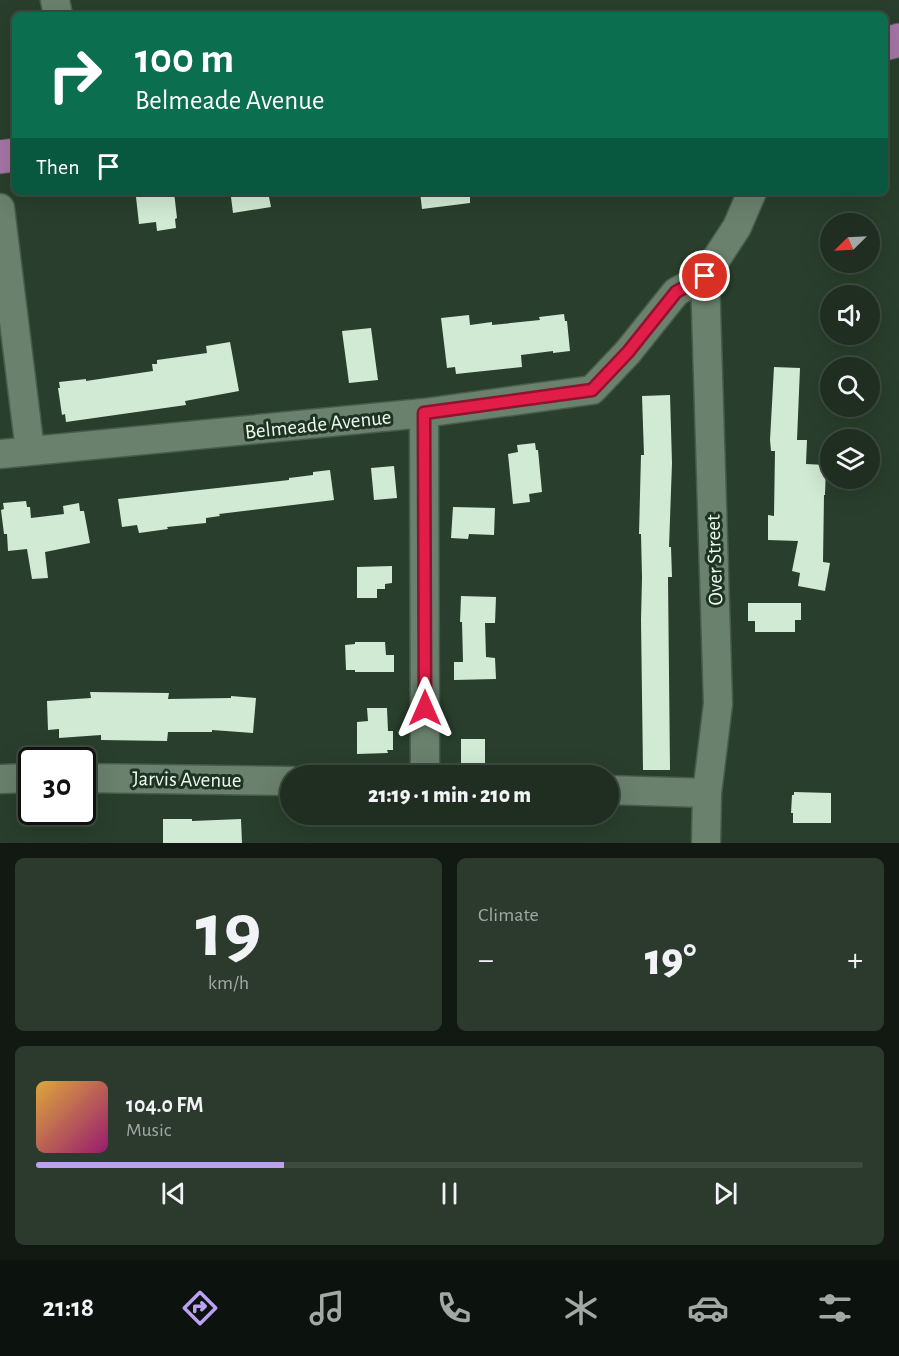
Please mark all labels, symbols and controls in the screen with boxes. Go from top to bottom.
icon: right [36,36,114,114]
text: 100 m [135,38,234,80]
text: Belmeade Avenue [135,87,324,114]
icon: arrive [92,150,125,183]
text: Then [36,156,80,178]
north arrow [820,213,880,273]
map controls [820,213,880,489]
pin [679,250,730,301]
icon: arrive [688,259,721,292]
button: sound [820,285,880,345]
button: search [820,357,880,417]
street label: Belmeade Avenue [244,406,392,443]
button: layers [820,429,880,489]
street label: Over Street [702,514,727,606]
position arrow [393,676,457,740]
speed limit sign: 30 [18,747,96,825]
street label: Jarvis Avenue [132,768,242,791]
text: 21:19 · 1 min · 210 m [368,784,531,806]
text: 19 [196,893,261,971]
text: Climate [478,905,539,925]
text: 19° [645,938,696,983]
text: − [478,944,494,977]
text: + [847,944,863,977]
text: km/h [208,973,249,993]
text: 104.0 FM [126,1094,204,1116]
text: Music [126,1120,172,1140]
icon: previous [157,1177,190,1210]
icon: pause [433,1177,466,1210]
icon: next [709,1177,742,1210]
icon: directions [179,1287,221,1329]
icon: music [306,1287,348,1329]
icon: phone [433,1287,475,1329]
icon: climate [560,1287,602,1329]
icon: car [687,1287,729,1329]
icon: filters [814,1287,856,1329]
text: 21:18 [43,1294,94,1321]

